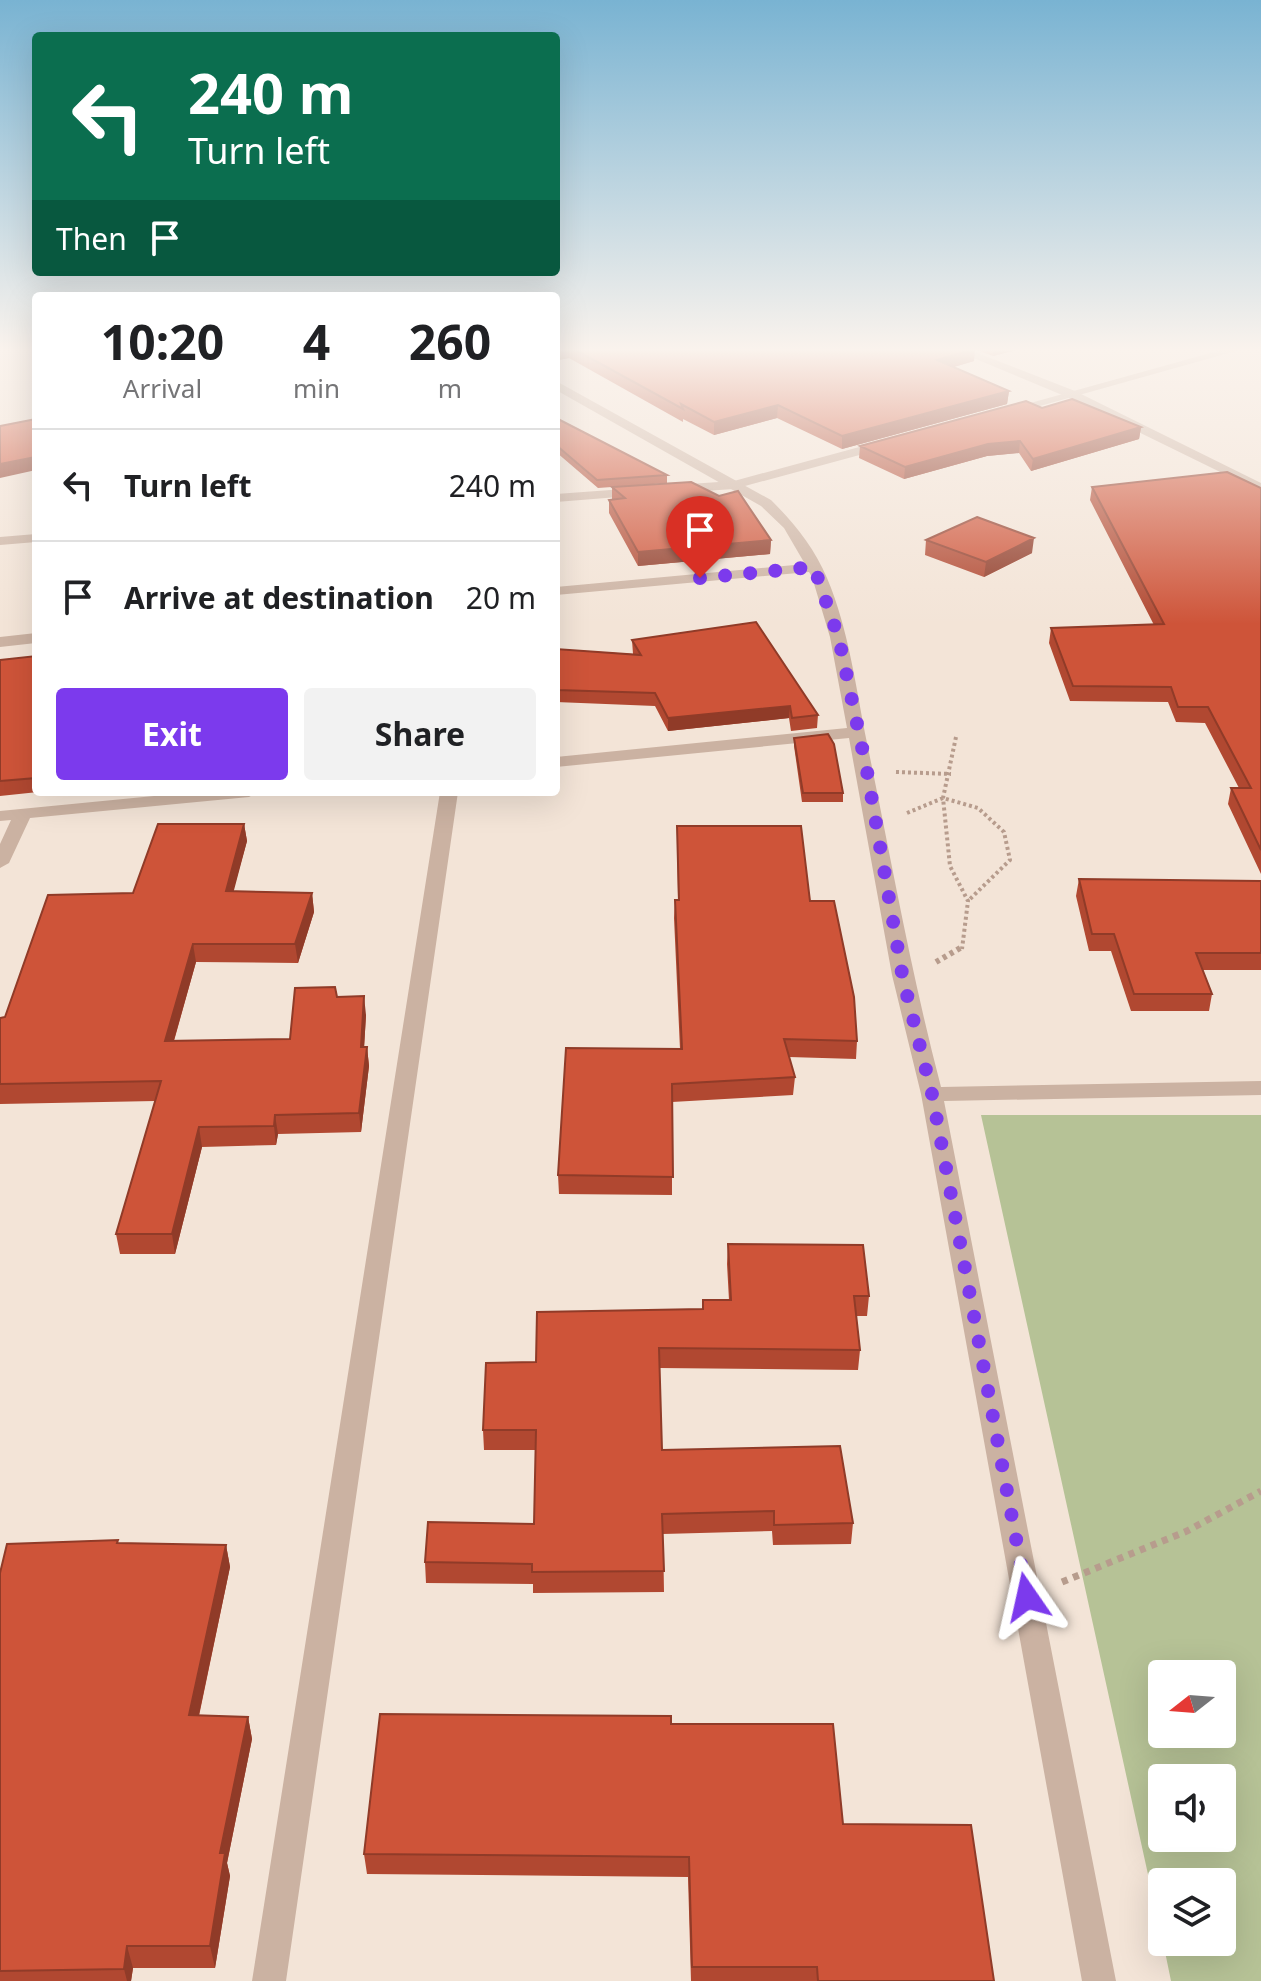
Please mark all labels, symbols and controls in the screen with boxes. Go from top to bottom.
text: 240 m [188,54,353,130]
icon: left [56,64,160,168]
text: Turn left [188,126,330,175]
icon: arrive [143,216,187,260]
text: Then [56,218,127,259]
text: 10:20 [101,309,224,374]
text: 4 [303,309,330,374]
text: 260 [409,309,491,374]
text: Arrival [123,370,202,406]
text: min [293,370,340,406]
text: m [438,370,462,406]
icon: left [56,463,100,507]
text: Turn left [124,465,252,506]
text: 240 m [449,465,536,506]
pin [666,496,734,578]
icon: arrive [678,508,722,552]
icon: arrive [56,575,100,619]
text: Arrive at destination [124,577,434,618]
text: 20 m [466,577,536,618]
button: Exit [56,688,288,780]
button: Share [304,688,536,780]
position arrow [985,1555,1069,1639]
north arrow [1148,1660,1236,1748]
map controls [1148,1660,1236,1956]
button: sound [1148,1764,1236,1852]
button: layers [1148,1868,1236,1956]

